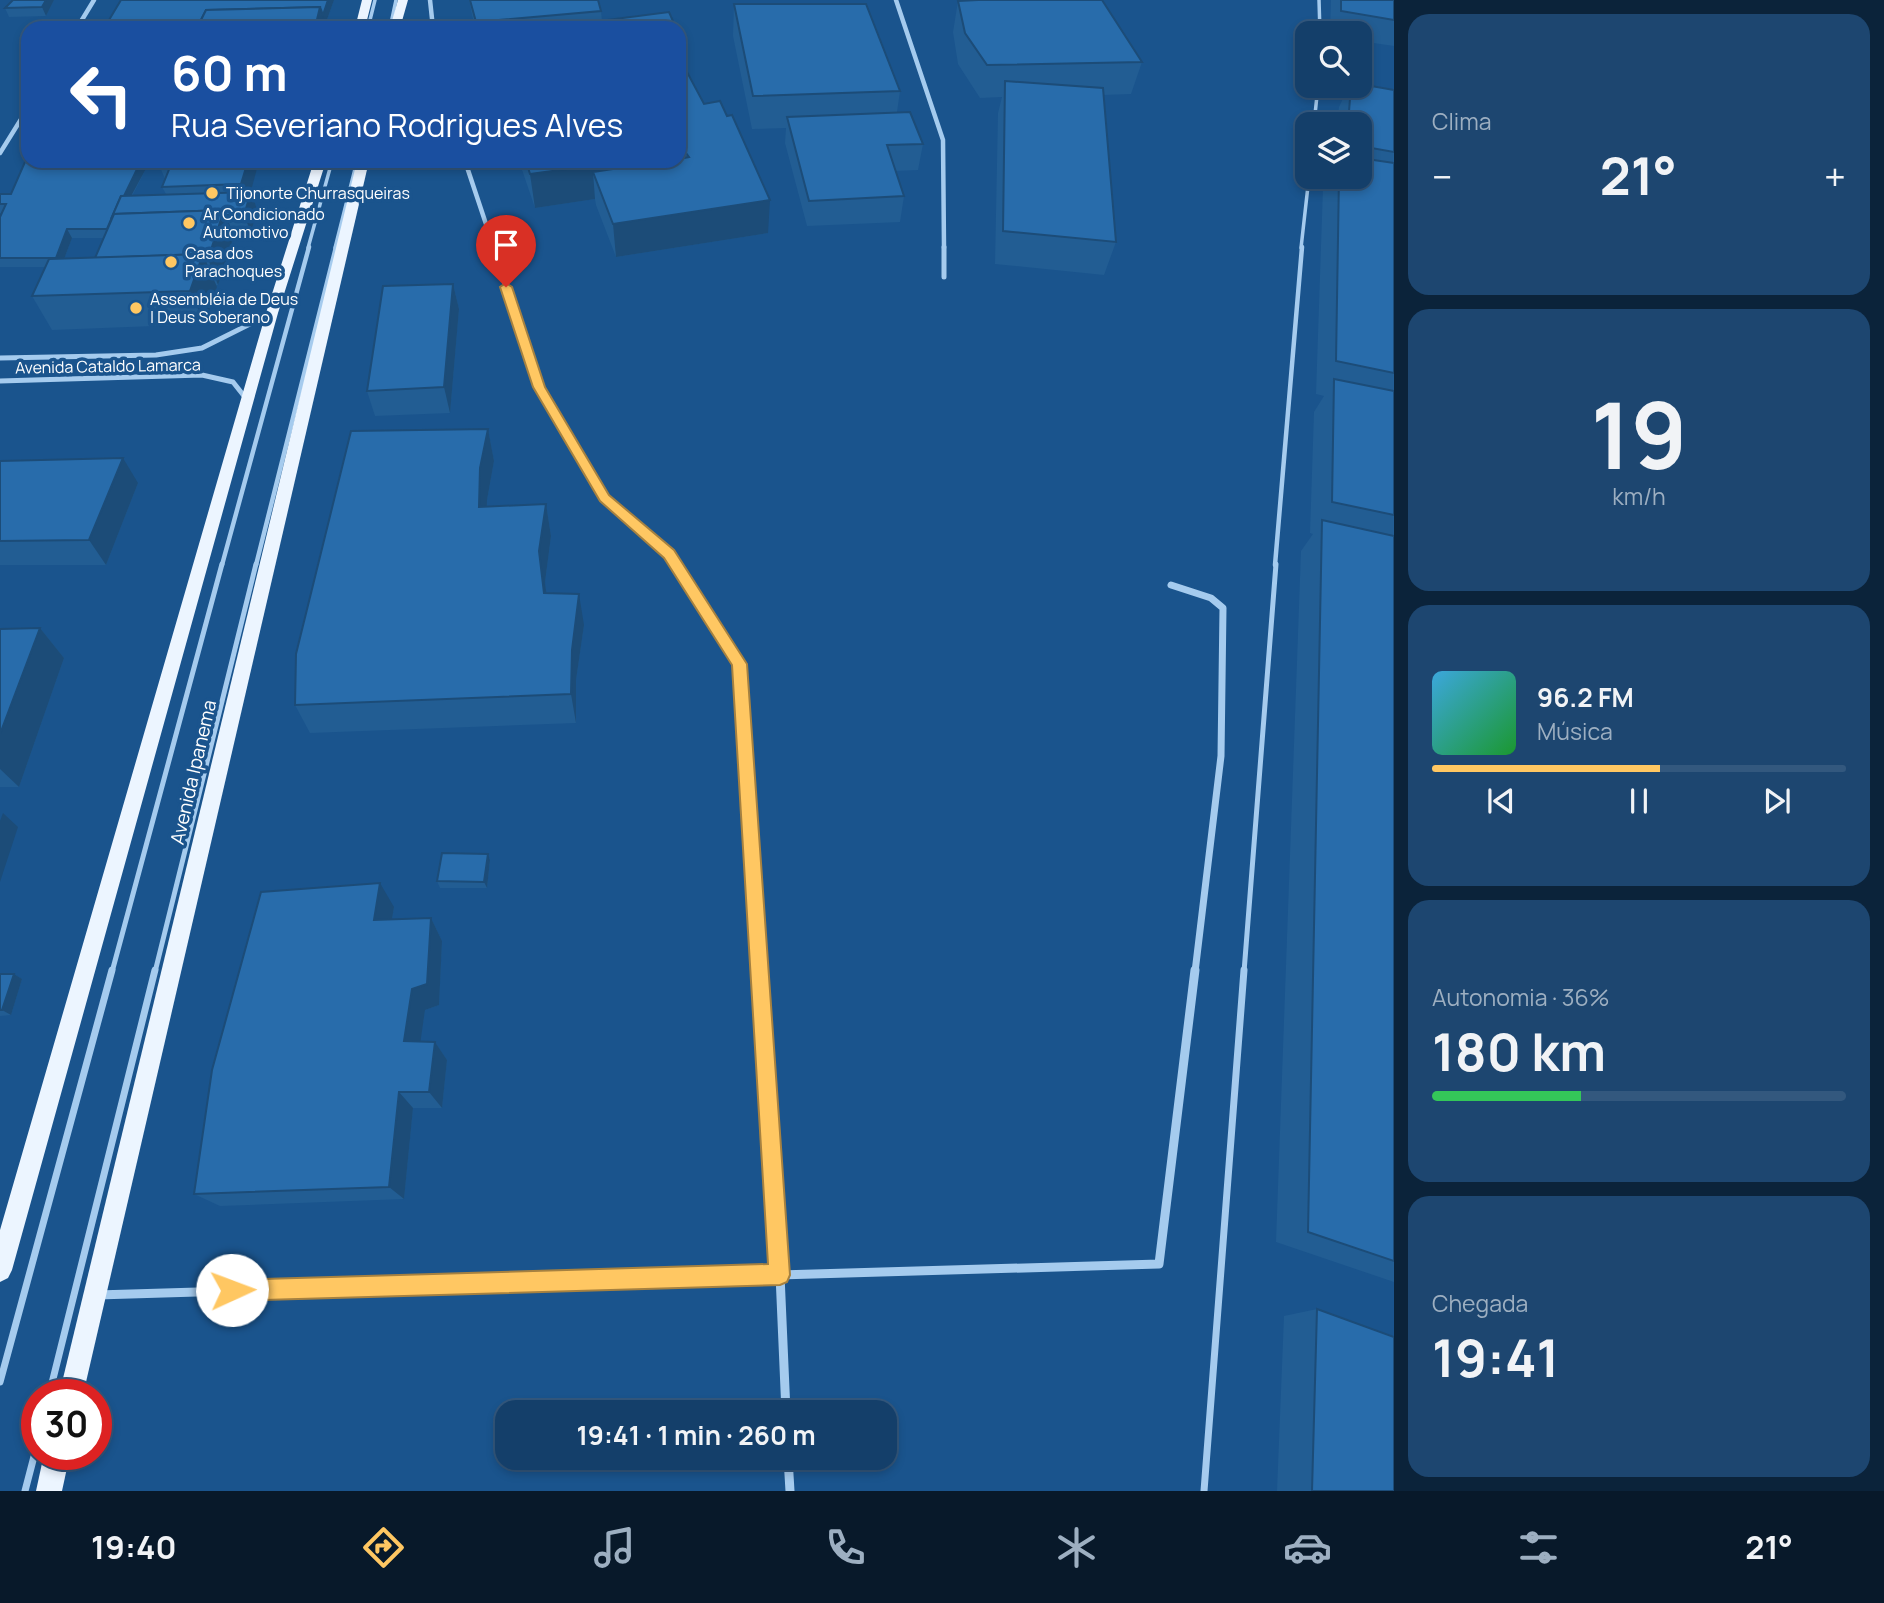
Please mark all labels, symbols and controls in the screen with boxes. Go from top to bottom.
map controls [1295,21,1372,189]
button: search [1295,21,1372,98]
text: 60 m [171,39,288,106]
icon: left [56,49,147,140]
text: Rua Severiano Rodrigues Alves [171,103,623,147]
text: Clima [1432,105,1491,137]
button: layers [1295,112,1372,189]
text: 21° [1600,140,1677,211]
text: − [1432,150,1453,202]
text: + [1824,150,1846,202]
place label: Tijonorte Churrasqueiras [226,182,410,204]
marker: Tijonorte Churrasqueiras [204,185,220,201]
place label: Ar Condicionado Automotivo [203,203,325,243]
marker: Ar Condicionado Automotivo [181,215,197,231]
pin [476,215,536,287]
icon: arrive [487,226,525,264]
place label: Casa dos Parachoques [185,242,282,282]
marker: Casa dos Parachoques [163,254,179,270]
place label: Assembléia de Deus | Deus Soberano [150,288,298,328]
marker: Assembléia de Deus | Deus Soberano [128,300,144,316]
street label: Avenida Cataldo Lamarca [15,353,201,379]
text: 19 [1591,372,1687,496]
text: km/h [1612,480,1666,512]
text: 96.2 FM [1537,679,1634,715]
street label: Avenida Ipanema [164,697,222,847]
text: Música [1537,715,1613,747]
icon: previous [1482,782,1520,820]
icon: pause [1620,782,1658,820]
icon: next [1758,782,1796,820]
text: Autonomia · 36% [1432,981,1610,1013]
text: 180 km [1432,1016,1606,1087]
position arrow [195,1253,269,1327]
text: Chegada [1432,1287,1528,1319]
text: 19:41 [1432,1322,1559,1393]
speed limit sign: 30 [21,1379,112,1470]
text: 19:41 · 1 min · 260 m [576,1417,816,1453]
icon: directions [359,1523,408,1572]
icon: music [590,1523,639,1572]
icon: phone [821,1523,870,1572]
icon: climate [1052,1523,1101,1572]
icon: car [1283,1523,1332,1572]
icon: filters [1514,1523,1563,1572]
text: 19:40 [91,1525,176,1569]
text: 21° [1745,1525,1793,1569]

